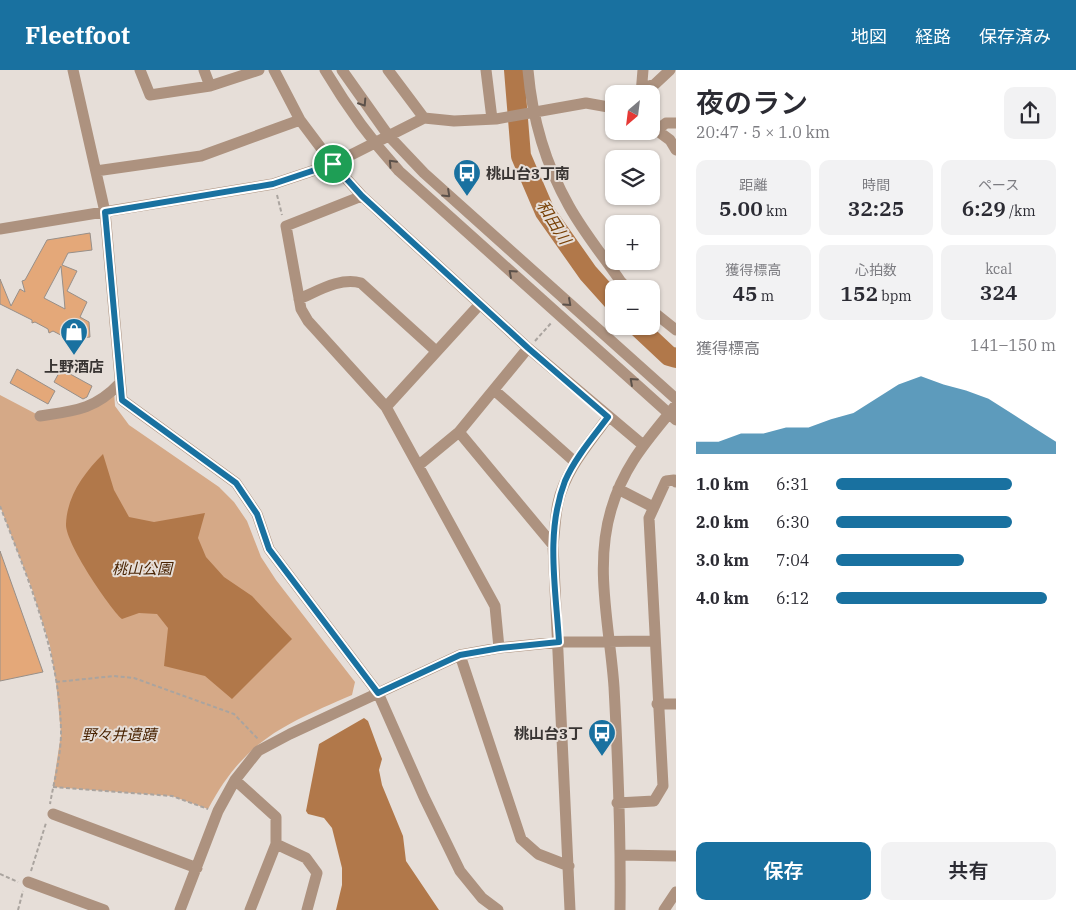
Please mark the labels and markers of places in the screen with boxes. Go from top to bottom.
pin [312,143,354,185]
bus stop icon: 桃山台3丁南 [452,158,482,197]
place label: 桃山台3丁南 [486,164,570,183]
shop icon: 上野酒店 [59,317,89,356]
place label: 上野酒店 [44,357,104,376]
bus stop icon: 桃山台3丁 [587,718,617,757]
place label: 桃山台3丁 [514,724,583,743]

